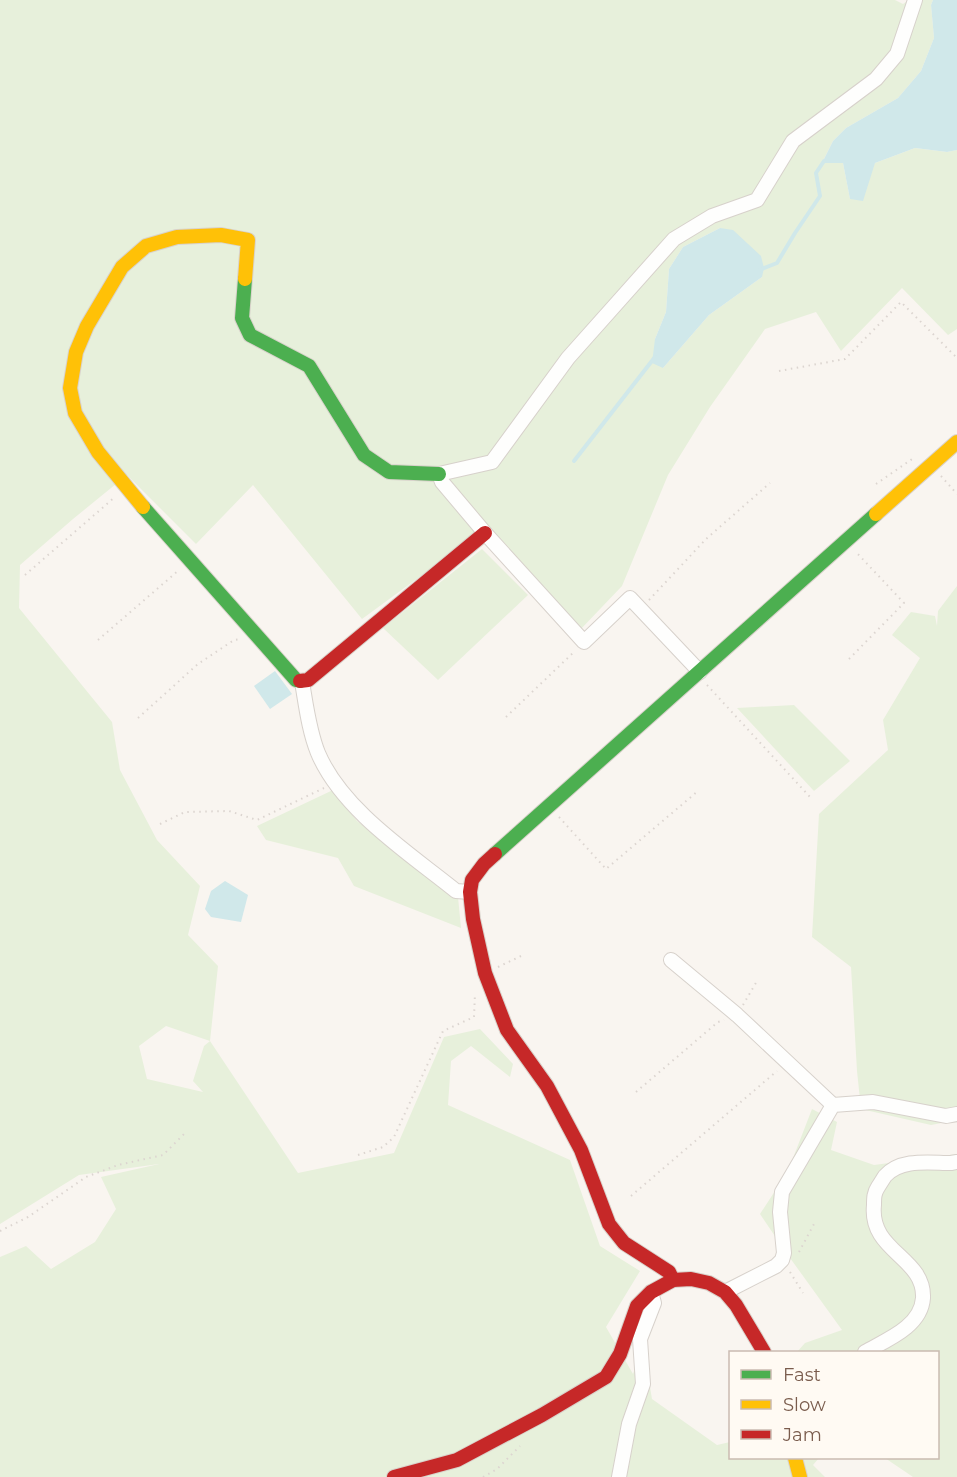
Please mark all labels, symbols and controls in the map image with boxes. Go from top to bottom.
legend [729,1351,939,1459]
text: Fast [783,1364,821,1386]
text: Slow [783,1394,826,1416]
text: Jam [782,1424,822,1446]

